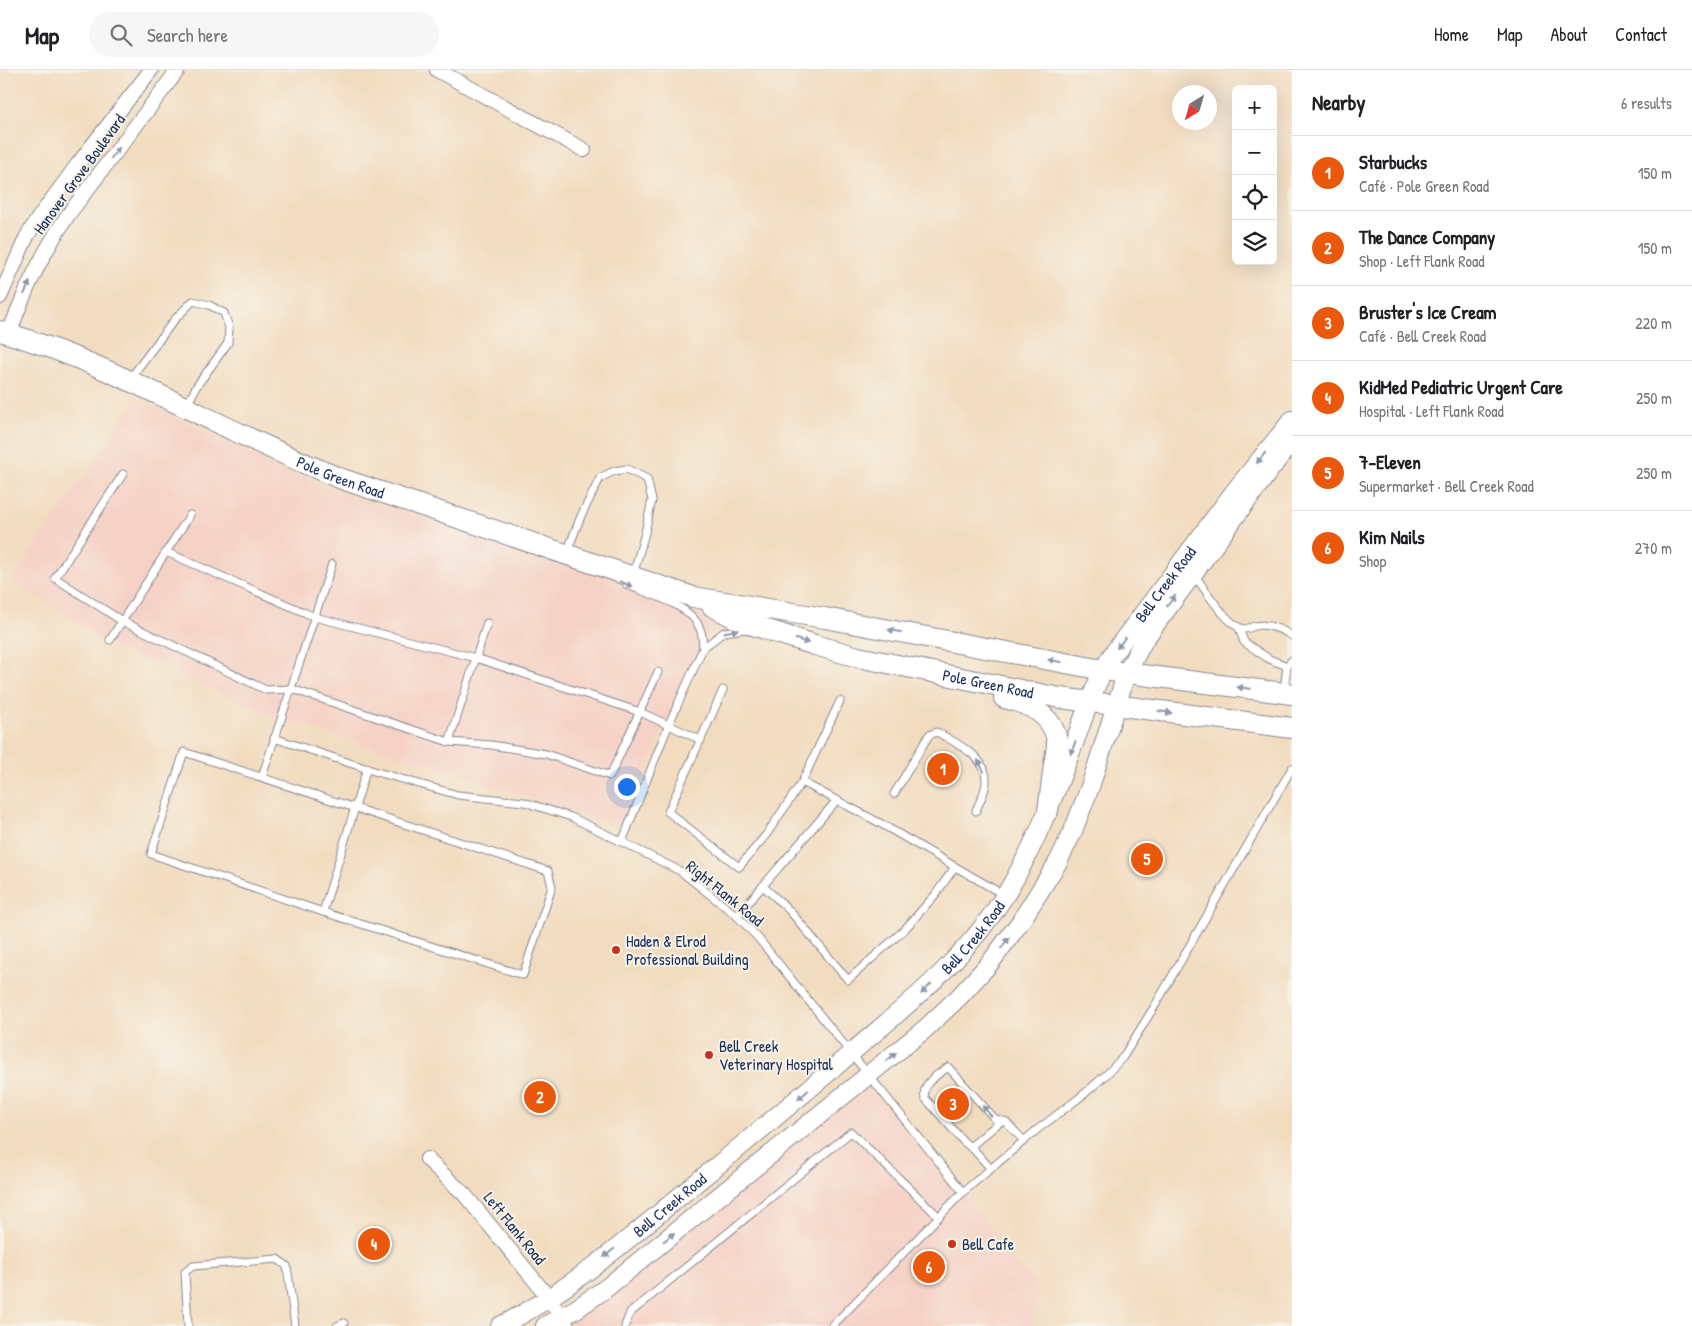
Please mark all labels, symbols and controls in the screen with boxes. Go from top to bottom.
search box [89,12,439,57]
text: Map [25,19,59,51]
icon: search [107,21,135,49]
text: Search here [147,22,228,48]
text: Home [1434,22,1469,47]
text: Map [1497,22,1522,47]
text: About [1550,22,1587,47]
text: Contact [1615,22,1667,47]
north arrow [1172,85,1217,130]
map controls [1232,85,1277,265]
button: + [1232,85,1277,130]
text: Nearby [1312,88,1365,117]
text: 6 results [1621,92,1672,114]
street label: Hanover Grove Boulevard [28,110,130,238]
button: − [1232,130,1277,175]
one-way arrow [110,147,121,160]
text: Starbucks [1359,149,1427,175]
text: 1 [1325,162,1331,184]
text: 150 m [1638,162,1672,184]
button: locate [1232,175,1277,220]
text: Café · Pole Green Road [1359,175,1489,197]
button: layers [1232,220,1277,265]
text: The Dance Company [1359,224,1495,250]
text: 2 [1324,237,1332,259]
text: 150 m [1638,237,1672,259]
text: Shop · Left Flank Road [1359,250,1484,272]
one-way arrow [23,281,31,295]
text: Bruster's Ice Cream [1359,299,1497,325]
text: 3 [1324,312,1332,334]
text: 220 m [1635,312,1672,334]
text: Café · Bell Creek Road [1359,325,1486,347]
text: KidMed Pediatric Urgent Care [1359,374,1563,400]
text: 4 [1325,387,1331,409]
text: 250 m [1636,387,1672,409]
text: Hospital · Left Flank Road [1359,400,1504,422]
text: 7-Eleven [1359,449,1421,475]
street label: Pole Green Road [293,450,387,503]
one-way arrow [1256,451,1267,464]
text: 5 [1325,462,1331,484]
text: 250 m [1636,462,1672,484]
text: Supermarket · Bell Creek Road [1359,475,1534,497]
text: Kim Nails [1359,524,1425,550]
text: 6 [1325,537,1331,559]
text: 270 m [1635,537,1672,559]
street label: Bell Creek Road [1130,542,1201,626]
text: Shop [1359,550,1386,572]
one-way arrow [618,579,633,588]
one-way arrow [1166,594,1176,608]
one-way arrow [724,627,739,635]
one-way arrow [887,627,903,635]
one-way arrow [1116,636,1126,650]
one-way arrow [795,638,810,646]
one-way arrow [1046,657,1062,665]
street label: Pole Green Road [941,663,1036,703]
one-way arrow [1235,684,1251,692]
one-way arrow [1157,709,1173,717]
one-way arrow [1068,741,1076,755]
pin: 1 [927,750,959,788]
one-way arrow [977,758,985,773]
your location [614,774,640,800]
pin: 5 [1131,840,1163,878]
street label: Right Flank Road [681,855,769,931]
street label: Bell Creek Road [936,896,1010,979]
place label: Haden & Elrod Professional Building [626,930,749,970]
one-way arrow [1000,936,1010,949]
marker: Haden & Elrod Professional Building [610,944,622,956]
one-way arrow [920,983,932,995]
place label: Bell Creek Veterinary Hospital [719,1035,833,1075]
marker: Bell Creek Veterinary Hospital [703,1049,715,1061]
one-way arrow [884,1052,898,1062]
pin: 2 [524,1078,556,1116]
pin: 3 [937,1085,969,1123]
one-way arrow [796,1089,809,1100]
one-way arrow [982,1104,993,1117]
street label: Bell Creek Road [628,1168,711,1242]
street label: Left Flank Road [479,1187,551,1269]
pin: 4 [358,1225,390,1263]
one-way arrow [663,1231,676,1242]
place label: Bell Cafe [962,1233,1015,1255]
marker: Bell Cafe [946,1238,958,1250]
one-way arrow [603,1247,616,1258]
pin: 6 [913,1248,945,1286]

